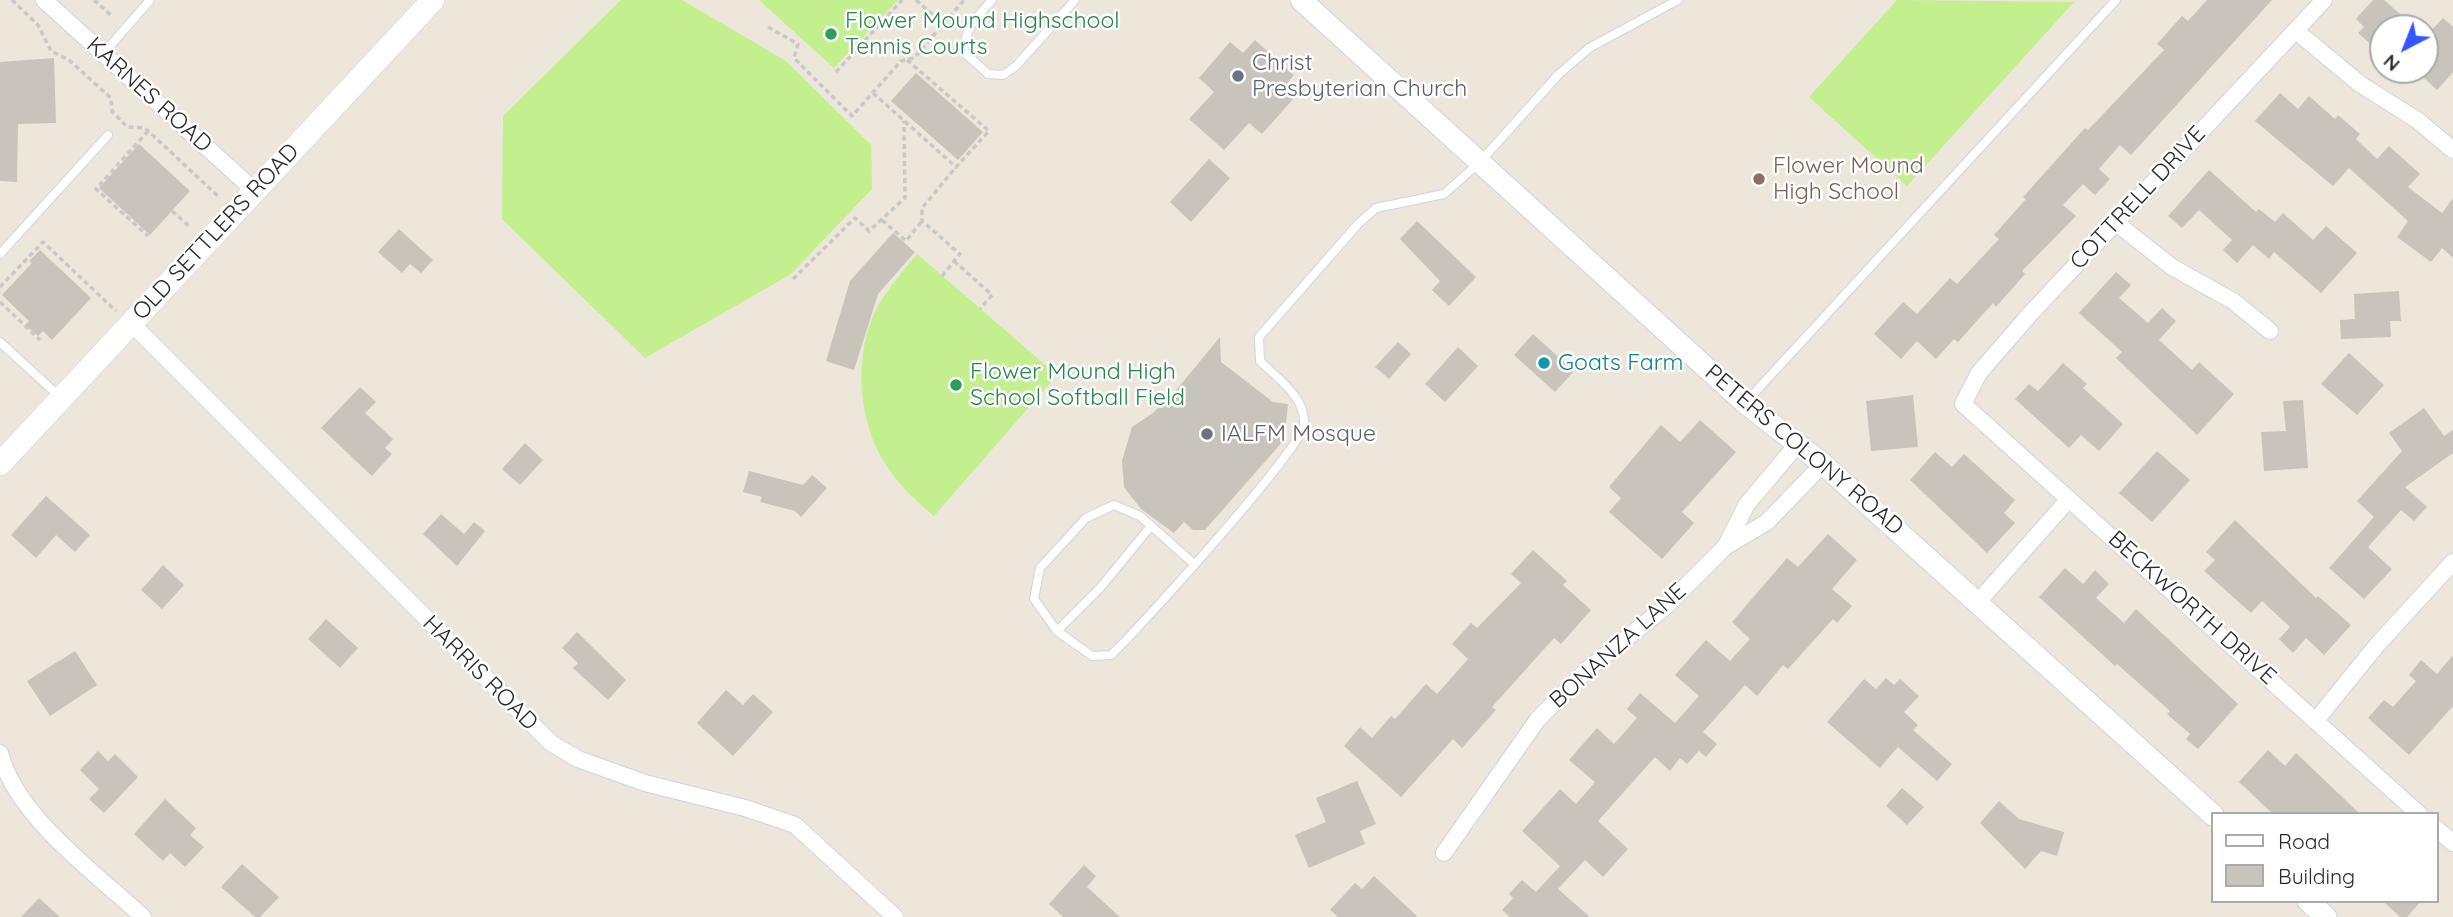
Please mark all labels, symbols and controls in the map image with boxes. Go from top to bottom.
place label: Flower Mound Highschool Tennis Courts [845,7,1120,61]
north arrow [2369,14,2439,84]
marker: Flower Mound Highschool Tennis Courts [823,26,839,42]
street label: KARNES ROAD [81,32,217,158]
place label: Christ Presbyterian Church [1252,49,1467,103]
text: N [2378,50,2405,77]
marker: Christ Presbyterian Church [1230,68,1246,84]
street label: COTTRELL DRIVE [2065,121,2211,275]
street label: OLD SETTLERS ROAD [127,138,305,326]
place label: Flower Mound High School [1773,152,1924,206]
marker: Flower Mound High School [1751,171,1767,187]
place label: Goats Farm [1558,349,1683,377]
marker: Goats Farm [1536,355,1552,371]
place label: Flower Mound High School Softball Field [970,358,1185,412]
street label: PETERS COLONY ROAD [1699,359,1909,541]
marker: Flower Mound High School Softball Field [948,377,964,393]
place label: IALFM Mosque [1221,420,1376,448]
marker: IALFM Mosque [1199,426,1215,442]
street label: BECKWORTH DRIVE [2102,525,2282,691]
street label: BONANZA LANE [1544,578,1692,714]
street label: HARRIS ROAD [417,610,543,736]
legend [2212,812,2439,903]
text: Road [2278,828,2330,854]
text: Building [2278,863,2355,889]

